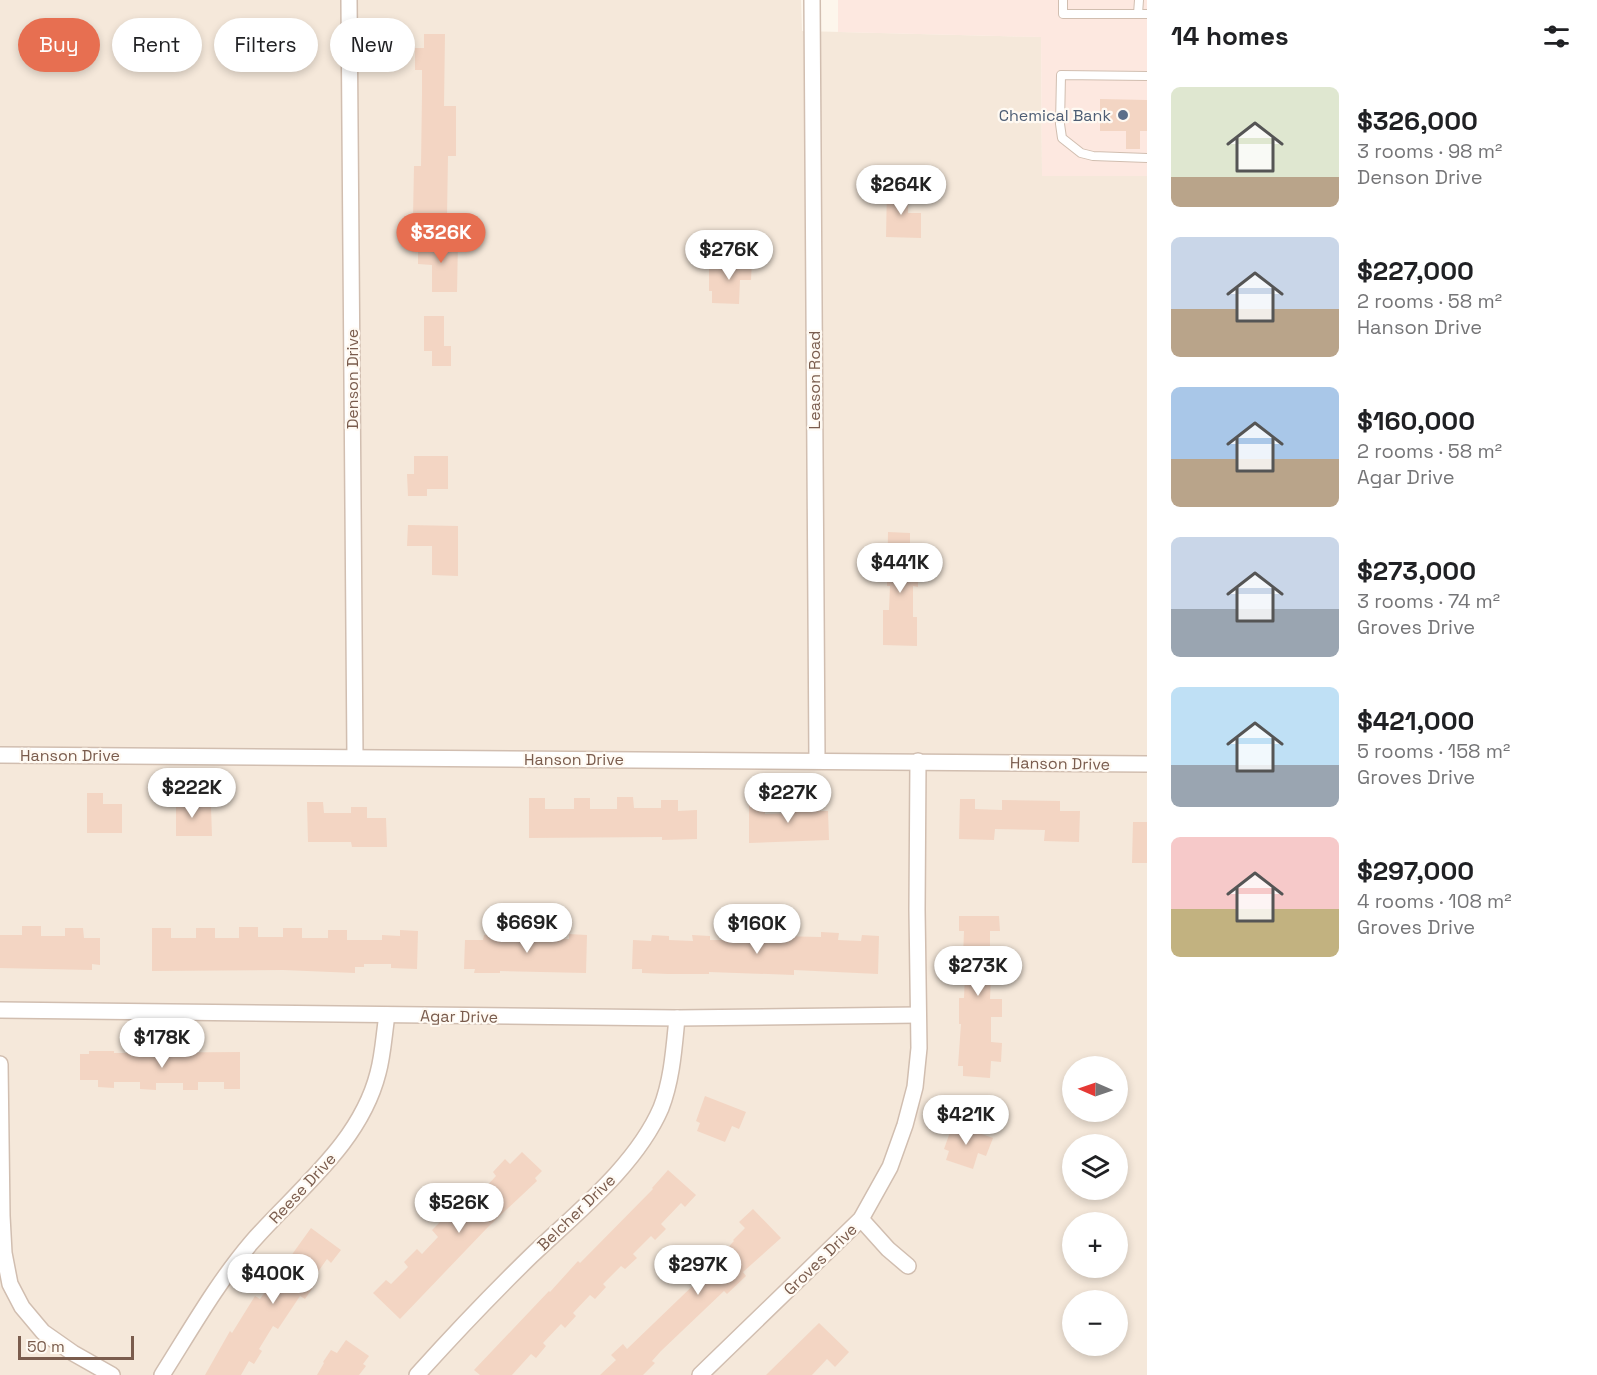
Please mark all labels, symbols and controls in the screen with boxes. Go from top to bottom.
chip: Buy [18,18,100,72]
chip: Rent [112,18,202,72]
chip: Filters [214,18,318,72]
chip: New [330,18,415,72]
text: 14 homes [1171,19,1289,53]
icon: filters [1540,20,1573,53]
text: $326,000 [1357,104,1478,138]
place label: Chemical Bank [999,105,1111,126]
marker: Chemical Bank [1116,108,1130,122]
icon: home [1219,111,1291,183]
text: 3 rooms · 98 m² [1357,138,1502,164]
text: Denson Drive [1357,164,1483,190]
pin: $264K [859,165,943,216]
text: $264K [870,171,932,197]
pin: $326K [399,213,483,264]
text: $326K [410,219,472,245]
pin: $276K [687,230,771,281]
text: $276K [699,236,759,262]
text: $227,000 [1357,254,1474,288]
icon: home [1219,261,1291,333]
text: 2 rooms · 58 m² [1357,288,1502,314]
text: Hanson Drive [1357,314,1482,340]
street label: Denson Drive [342,329,363,429]
street label: Leason Road [804,331,825,429]
text: $160,000 [1357,404,1475,438]
icon: home [1219,411,1291,483]
text: 2 rooms · 58 m² [1357,438,1502,464]
text: Agar Drive [1357,464,1455,490]
pin: $441K [858,543,942,594]
text: $441K [871,549,929,575]
text: $273,000 [1357,554,1476,588]
icon: home [1219,561,1291,633]
text: 3 rooms · 74 m² [1357,588,1500,614]
text: Groves Drive [1357,614,1475,640]
text: $421,000 [1357,704,1474,738]
icon: home [1219,711,1291,783]
text: 5 rooms · 158 m² [1357,738,1510,764]
street label: Hanson Drive [20,745,120,766]
street label: Hanson Drive [524,749,624,770]
street label: Hanson Drive [1010,752,1110,775]
text: Groves Drive [1357,764,1475,790]
pin: $222K [150,768,234,819]
pin: $227K [746,773,830,824]
text: $222K [162,774,222,800]
text: $227K [758,779,818,805]
text: $297,000 [1357,854,1474,888]
icon: home [1219,861,1291,933]
text: 4 rooms · 108 m² [1357,888,1512,914]
pin: $669K [485,903,569,954]
pin: $160K [715,904,799,955]
text: $669K [496,909,558,935]
text: $160K [728,910,787,936]
text: Groves Drive [1357,914,1475,940]
pin: $273K [936,946,1020,997]
text: $273K [948,952,1008,978]
street label: Agar Drive [420,1005,498,1028]
pin: $178K [120,1018,204,1069]
text: $178K [134,1024,190,1050]
north arrow [1062,1056,1128,1122]
map controls [1062,1056,1128,1356]
pin: $421K [924,1095,1008,1146]
text: $421K [937,1101,995,1127]
button: layers [1062,1134,1128,1200]
street label: Reese Drive [264,1148,341,1228]
street label: Belcher Drive [533,1170,620,1255]
pin: $526K [417,1183,501,1234]
text: $526K [429,1189,489,1215]
button: + [1062,1212,1128,1278]
street label: Groves Drive [779,1219,862,1300]
pin: $297K [656,1245,740,1296]
text: $297K [668,1251,728,1277]
pin: $400K [231,1254,315,1305]
text: $400K [241,1260,305,1286]
button: − [1062,1290,1128,1356]
scale bar [18,1333,134,1360]
text: 50 m [27,1336,65,1357]

